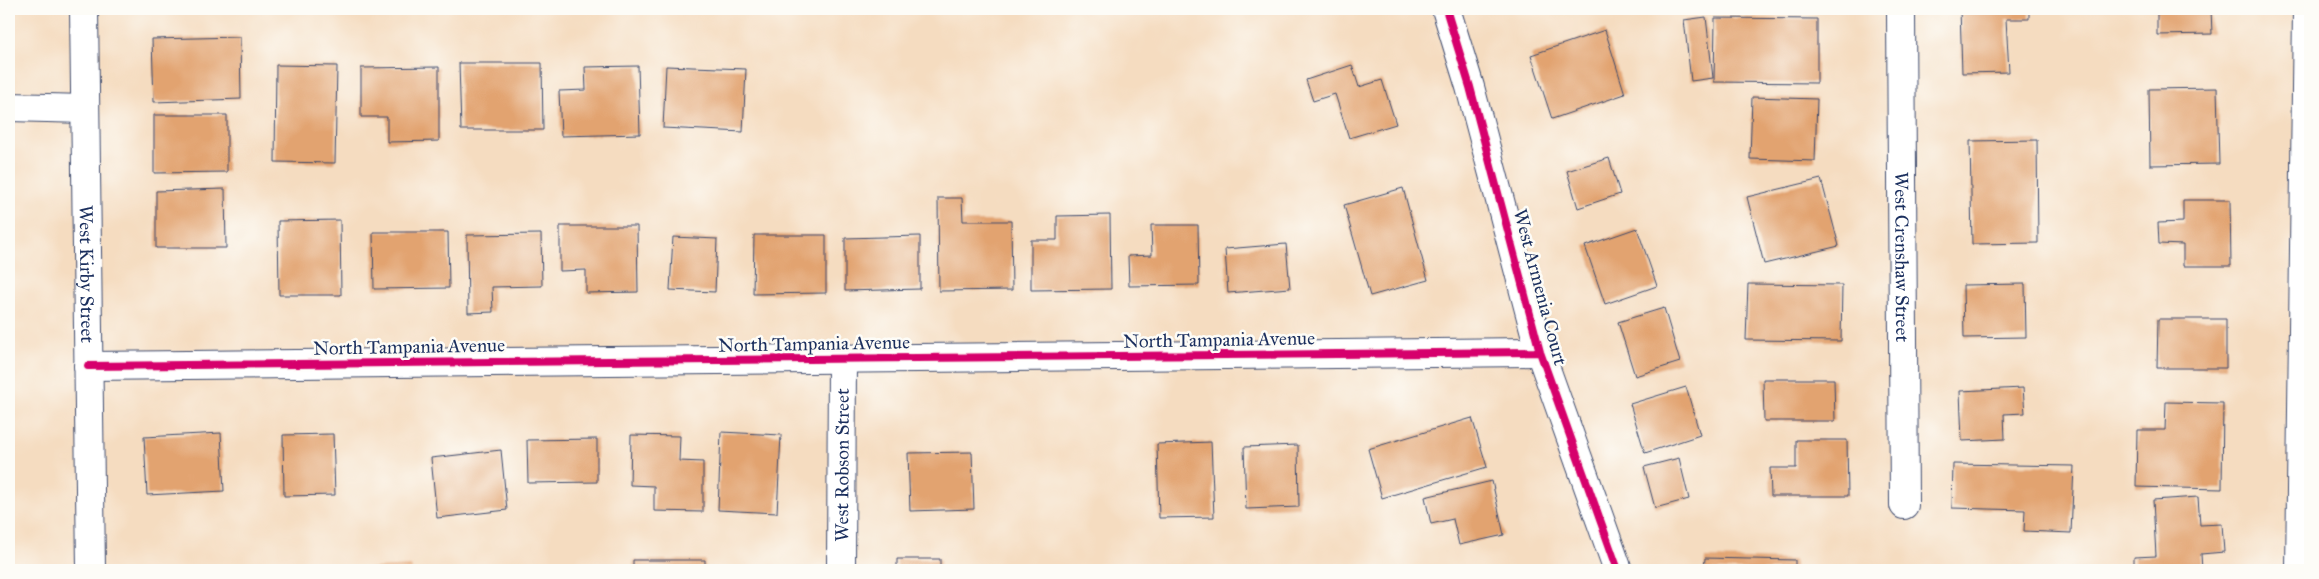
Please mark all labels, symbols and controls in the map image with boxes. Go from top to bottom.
street label: West Crenshaw Street [1890,172,1914,342]
street label: West Kirby Street [74,205,99,343]
street label: West Armenia Court [1509,206,1573,368]
street label: North Tampania Avenue [1123,326,1315,353]
street label: North Tampania Avenue [718,330,910,357]
street label: North Tampania Avenue [313,333,505,360]
street label: West Robson Street [830,388,854,542]

